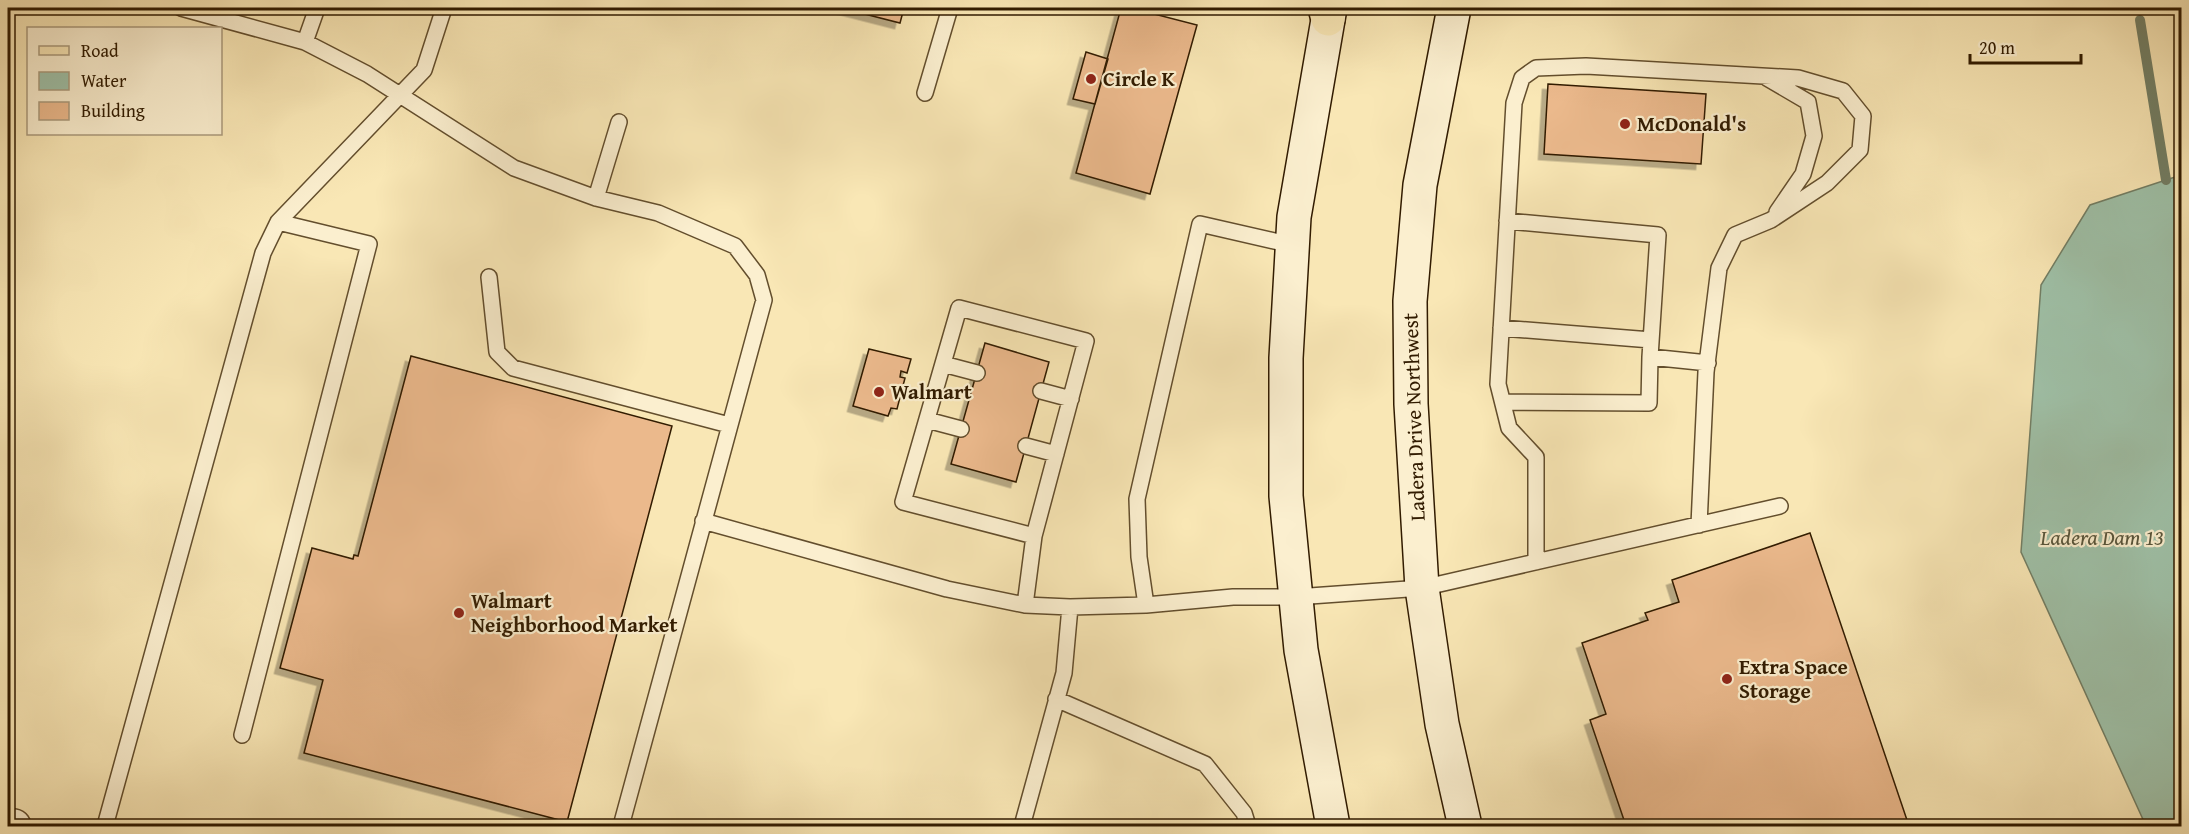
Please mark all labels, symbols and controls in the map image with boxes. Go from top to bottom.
legend [27,27,222,135]
scale bar [1970,27,2081,65]
text: 20 m [1979,34,2015,61]
text: Road [81,37,119,64]
place label: Circle K [1103,63,1176,94]
text: Water [81,67,127,94]
marker: Circle K [1084,72,1098,86]
text: Building [81,97,145,124]
place label: McDonald's [1637,108,1746,139]
marker: McDonald's [1618,117,1632,131]
street label: Ladera Drive Northwest [1394,312,1433,522]
place label: Walmart [891,376,972,407]
marker: Walmart [872,385,886,399]
water label: Ladera Dam 13 [2039,521,2164,553]
place label: Walmart Neighborhood Market [471,585,677,640]
marker: Walmart Neighborhood Market [452,606,466,620]
place label: Extra Space Storage [1739,651,1848,706]
marker: Extra Space Storage [1720,672,1734,686]

